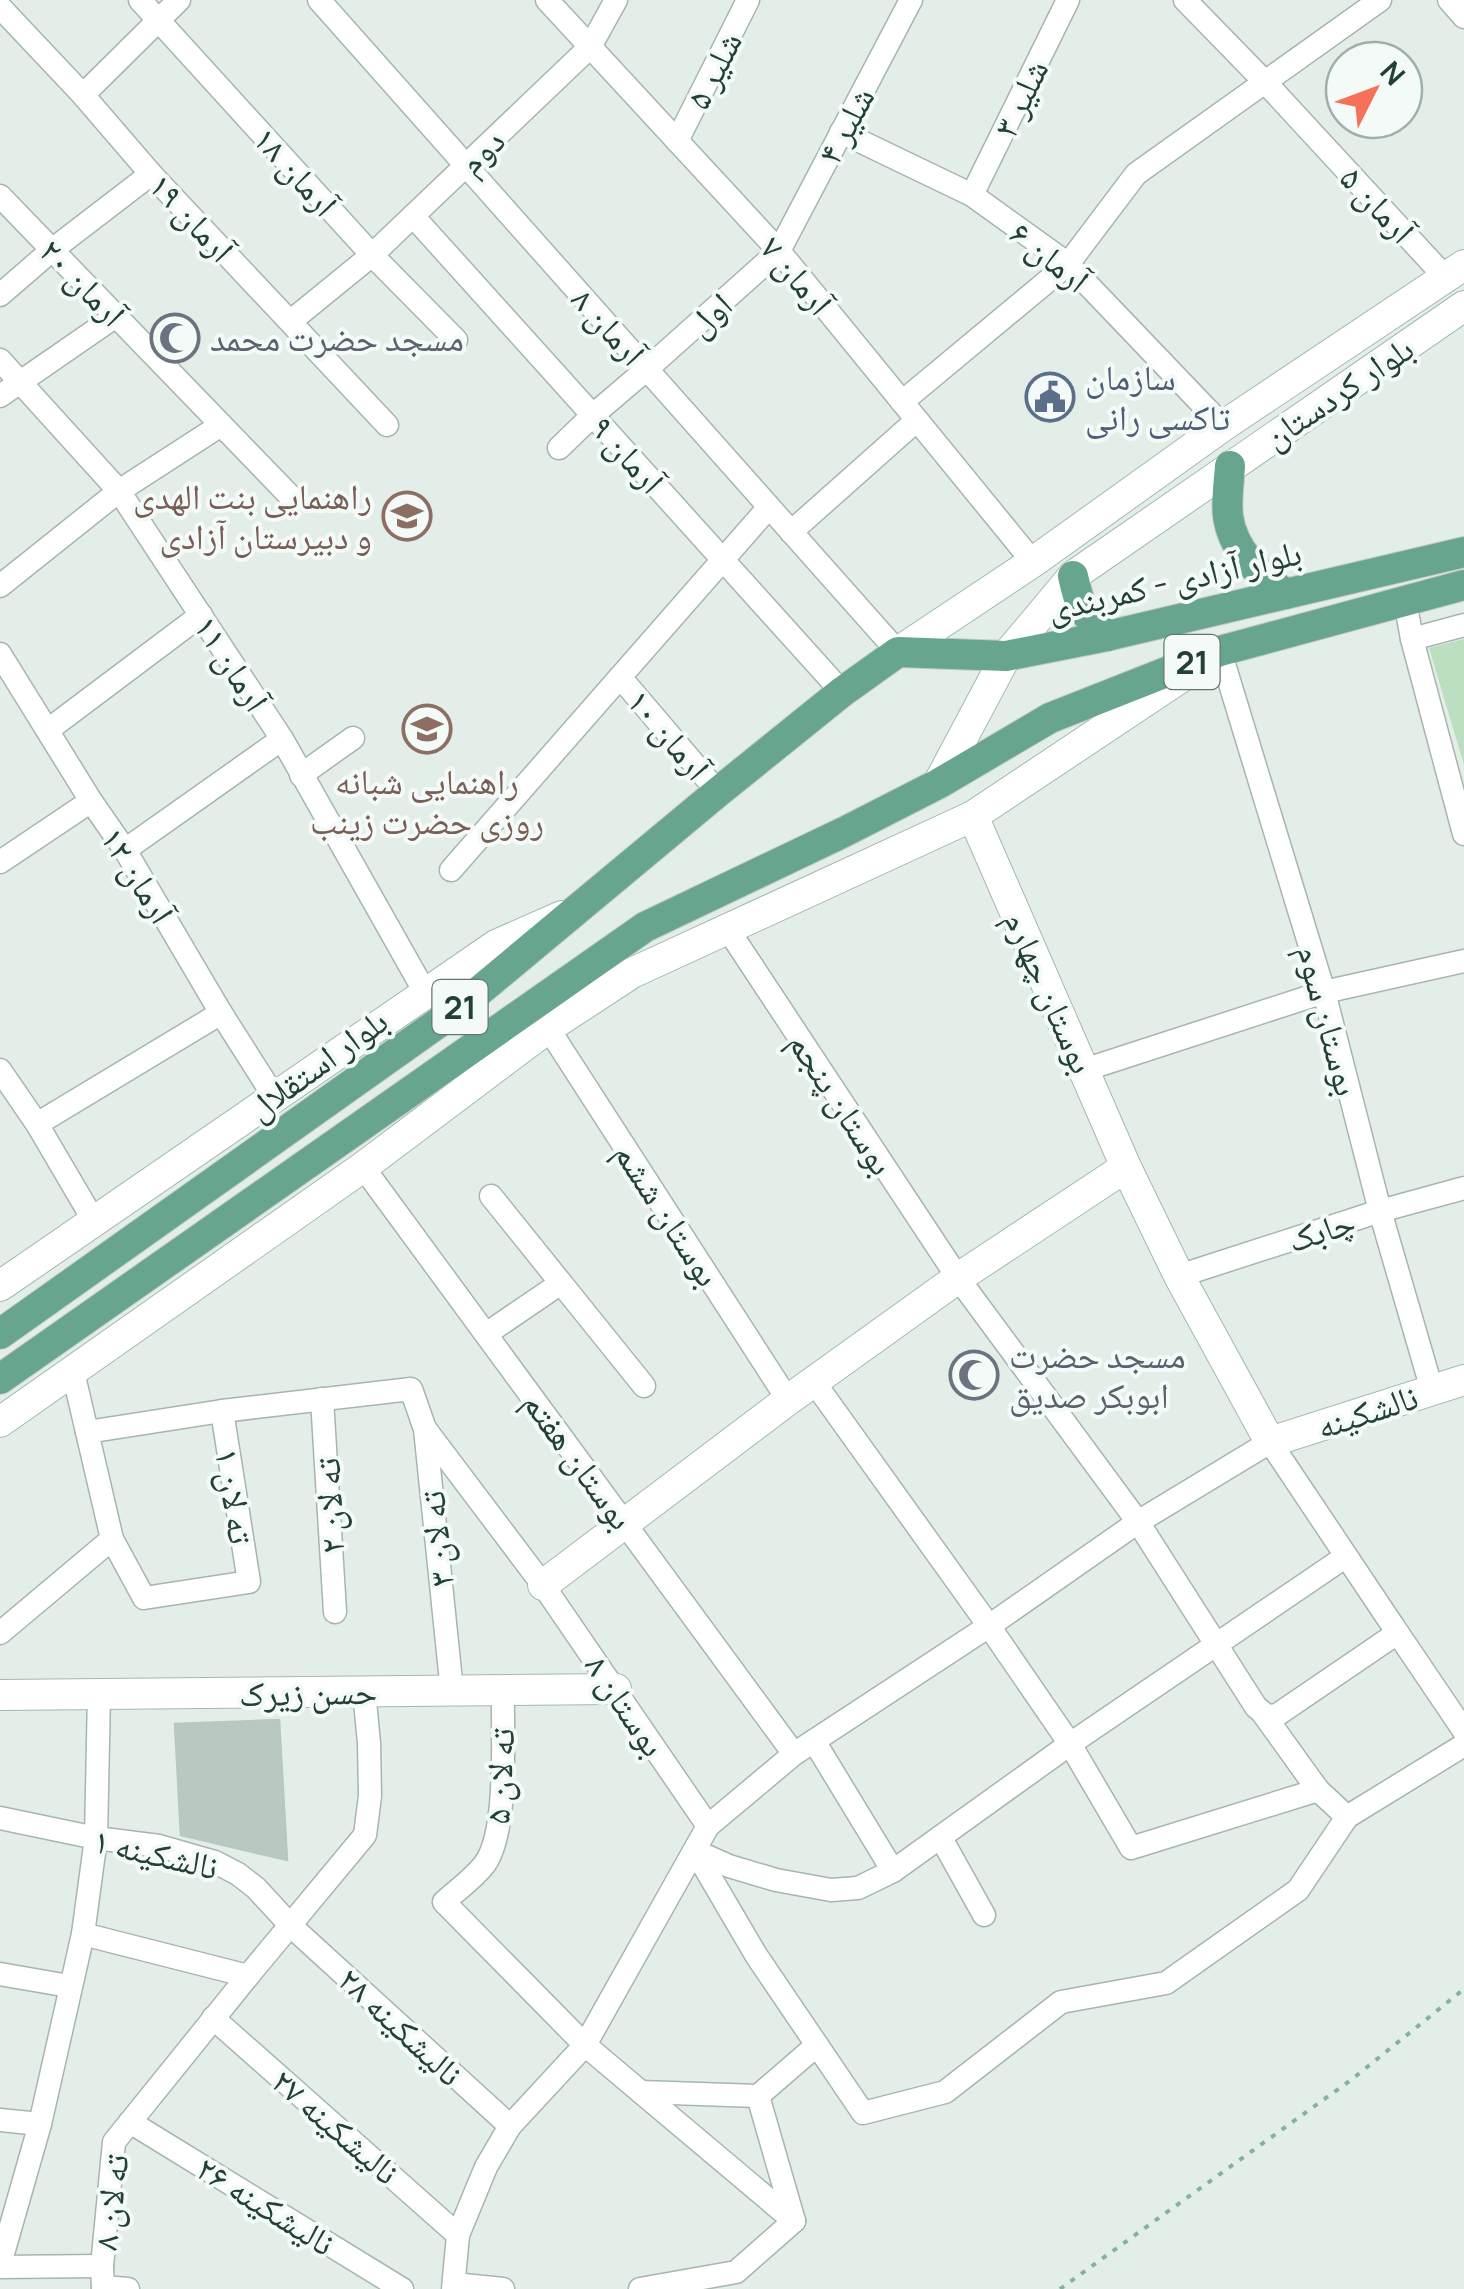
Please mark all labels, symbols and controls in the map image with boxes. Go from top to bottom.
street label: شلیر ۵ [673,23,753,117]
north arrow [1324,40,1424,140]
street label: شلیر ۳ [981,51,1059,145]
text: N [1372,52,1414,93]
street label: شلیر ۴ [805,78,885,172]
street label: آرمان ۱۸ [243,116,350,227]
street label: دوم [447,117,515,185]
street label: آرمان ۵ [1330,155,1427,254]
street label: آرمان ۱۹ [138,162,246,273]
street label: آرمان ۶ [1000,209,1101,304]
street label: آرمان ۷ [750,225,845,326]
street label: آرمان ۲۰ [29,227,138,337]
street label: آرمان ۸ [561,277,658,376]
street label: اول [676,281,742,347]
mosque icon: مسجد حضرت محمد [149,312,201,364]
place label: مسجد حضرت محمد [210,314,464,362]
street label: بلوار کردستان [1253,324,1423,460]
place label: سازمان تاکسی رانی [1085,353,1230,441]
public building icon: سازمان تاکسی رانی [1024,371,1076,423]
street label: آرمان ۹ [580,405,677,504]
place label: راهنمایی بنت الهدی و دبیرستان آزادی [133,472,372,560]
school or university icon: راهنمایی بنت الهدی و دبیرستان آزادی [381,490,433,542]
street label: بلوار آزادی - کمربندی [1042,527,1306,633]
street label: آرمان ۱۱ [183,606,281,721]
road number: 21 [1164,635,1220,689]
street label: آرمان ۱۰ [617,678,722,791]
school or university icon: راهنمایی شبانه روزی حضرت زینب [401,703,453,755]
place label: راهنمایی شبانه روزی حضرت زینب [310,757,544,845]
street label: آرمان ۱۲ [90,818,187,933]
street label: بوستان چهارم [993,903,1107,1081]
street label: بوستان سوم [1286,939,1372,1101]
road number: 21 [432,980,488,1034]
street label: بلوار استقلال [237,997,397,1131]
street label: بوستان پنجم [778,1022,906,1184]
street label: بوستان ششم [604,1133,732,1295]
street label: چابک [1281,1197,1361,1263]
place label: مسجد حضرت ابوبکر صدیق [1009,1331,1186,1419]
mosque icon: مسجد حضرت ابوبکر صدیق [948,1349,1000,1401]
street label: نالشکینه [1310,1372,1424,1450]
street label: بوستان هفتم [512,1381,646,1539]
street label: ته لان ۱ [204,1445,266,1547]
street label: ته لان ۲ [303,1457,355,1555]
street label: ته لان ۳ [407,1489,465,1589]
street label: بوستان ۸ [574,1644,678,1766]
street label: حسن زیرک [239,1667,377,1717]
street label: ته لان ۵ [473,1727,525,1825]
street label: نالشکینه ۱ [89,1815,223,1891]
street label: نالیشکینه ۲۸ [328,1956,474,2096]
street label: نالیشکینه ۲۷ [262,2057,410,2195]
street label: نالیشکینه ۲۶ [188,2144,344,2266]
street label: ته لان ۸ [80,2151,140,2253]

